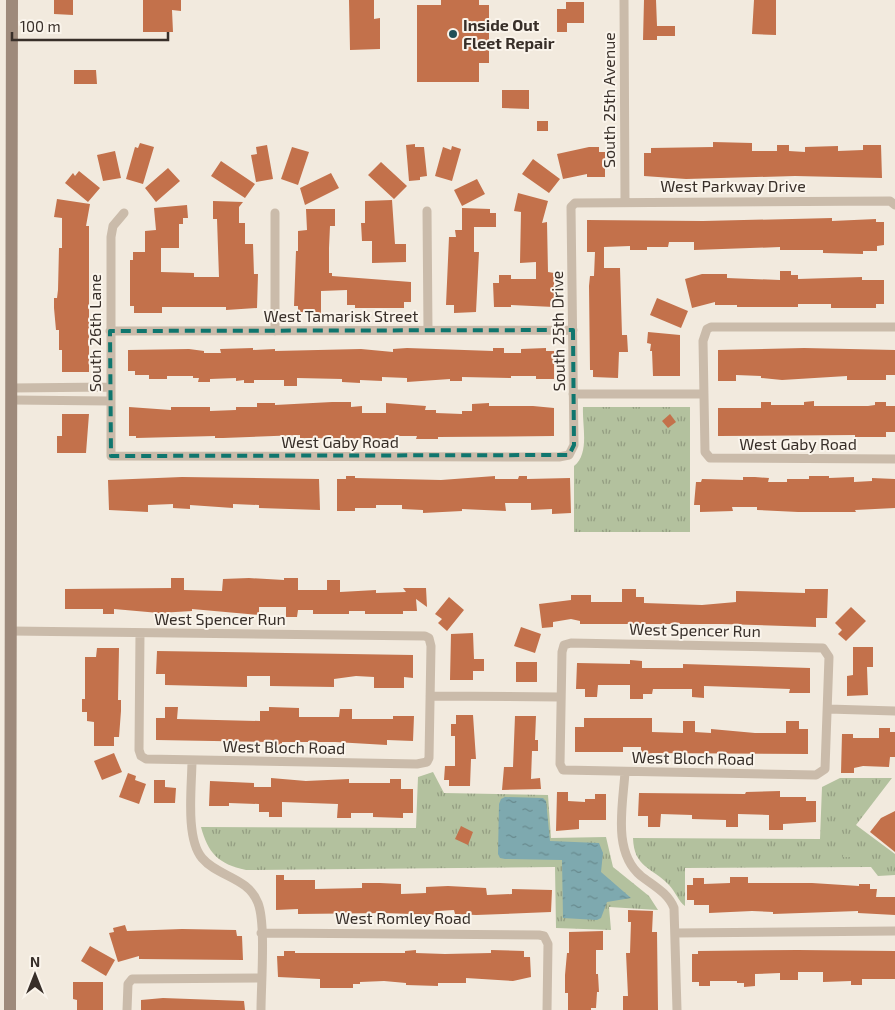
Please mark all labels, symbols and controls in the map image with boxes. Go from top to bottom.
scale bar [12,10,169,42]
place label: Inside Out Fleet Repair [463,15,555,52]
text: 100 m [20,17,61,35]
marker: Inside Out Fleet Repair [447,28,459,40]
street label: South 25th Avenue [599,32,618,168]
street label: West Parkway Drive [660,176,806,195]
street label: South 25th Drive [547,271,568,391]
street label: South 26th Lane [85,274,104,392]
street label: West Tamarisk Street [264,306,418,325]
street label: West Gaby Road [281,432,399,451]
street label: West Gaby Road [739,434,857,453]
street label: West Spencer Run [154,609,286,628]
street label: West Spencer Run [629,619,761,640]
street label: West Bloch Road [223,736,345,757]
street label: West Bloch Road [632,747,754,768]
street label: West Romley Road [335,908,471,927]
north arrow [10,950,60,1000]
text: N [30,953,40,970]

